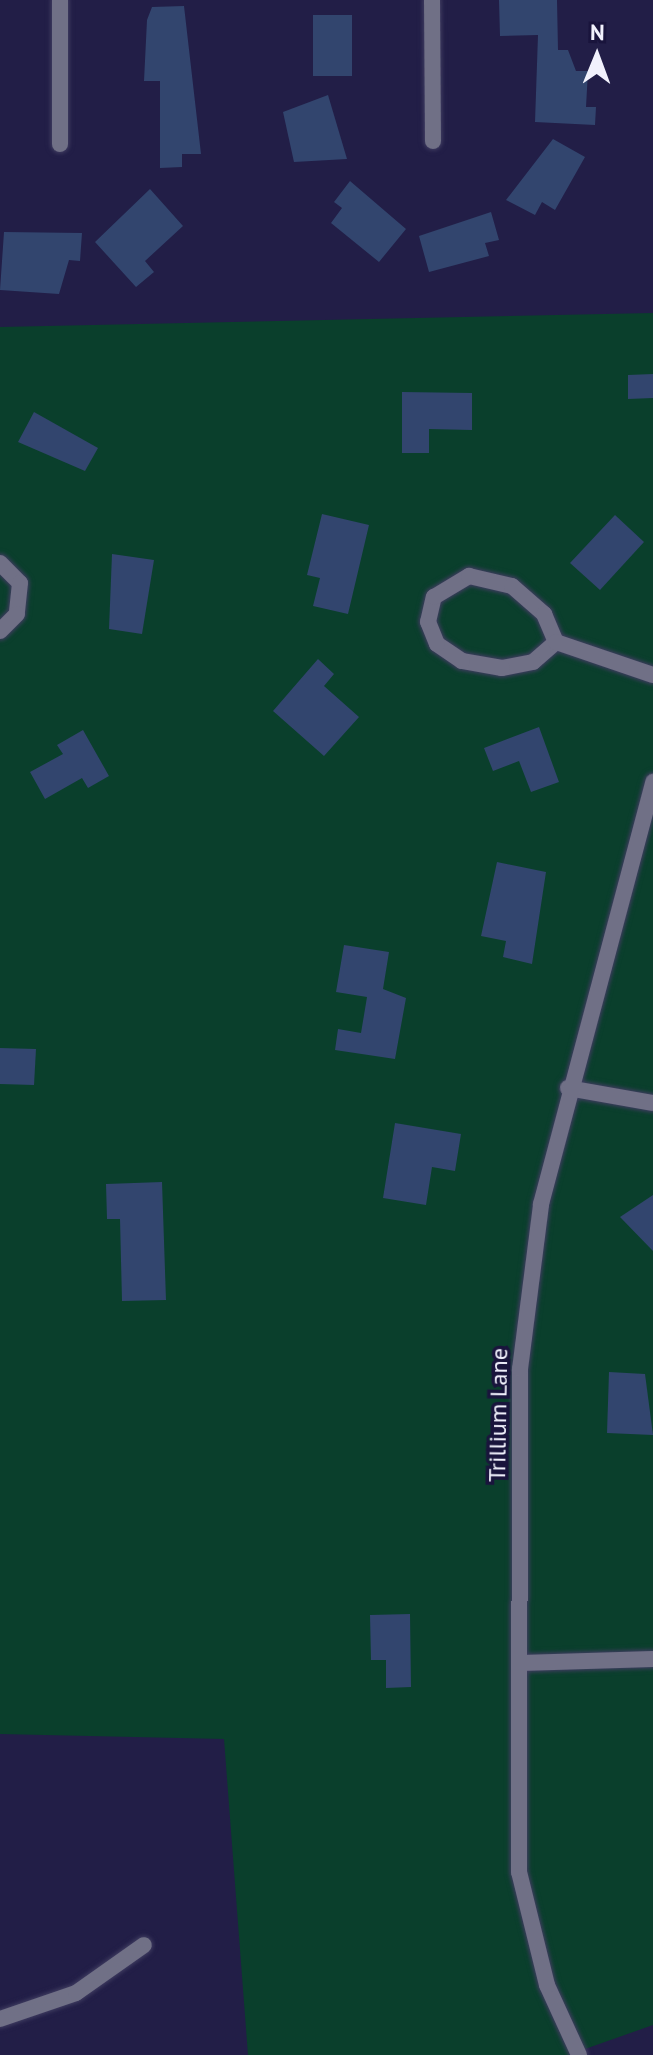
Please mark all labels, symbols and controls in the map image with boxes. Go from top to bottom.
north arrow [557,16,637,96]
text: N [590,18,605,46]
street label: Trillium Lane [482,1348,514,1482]

